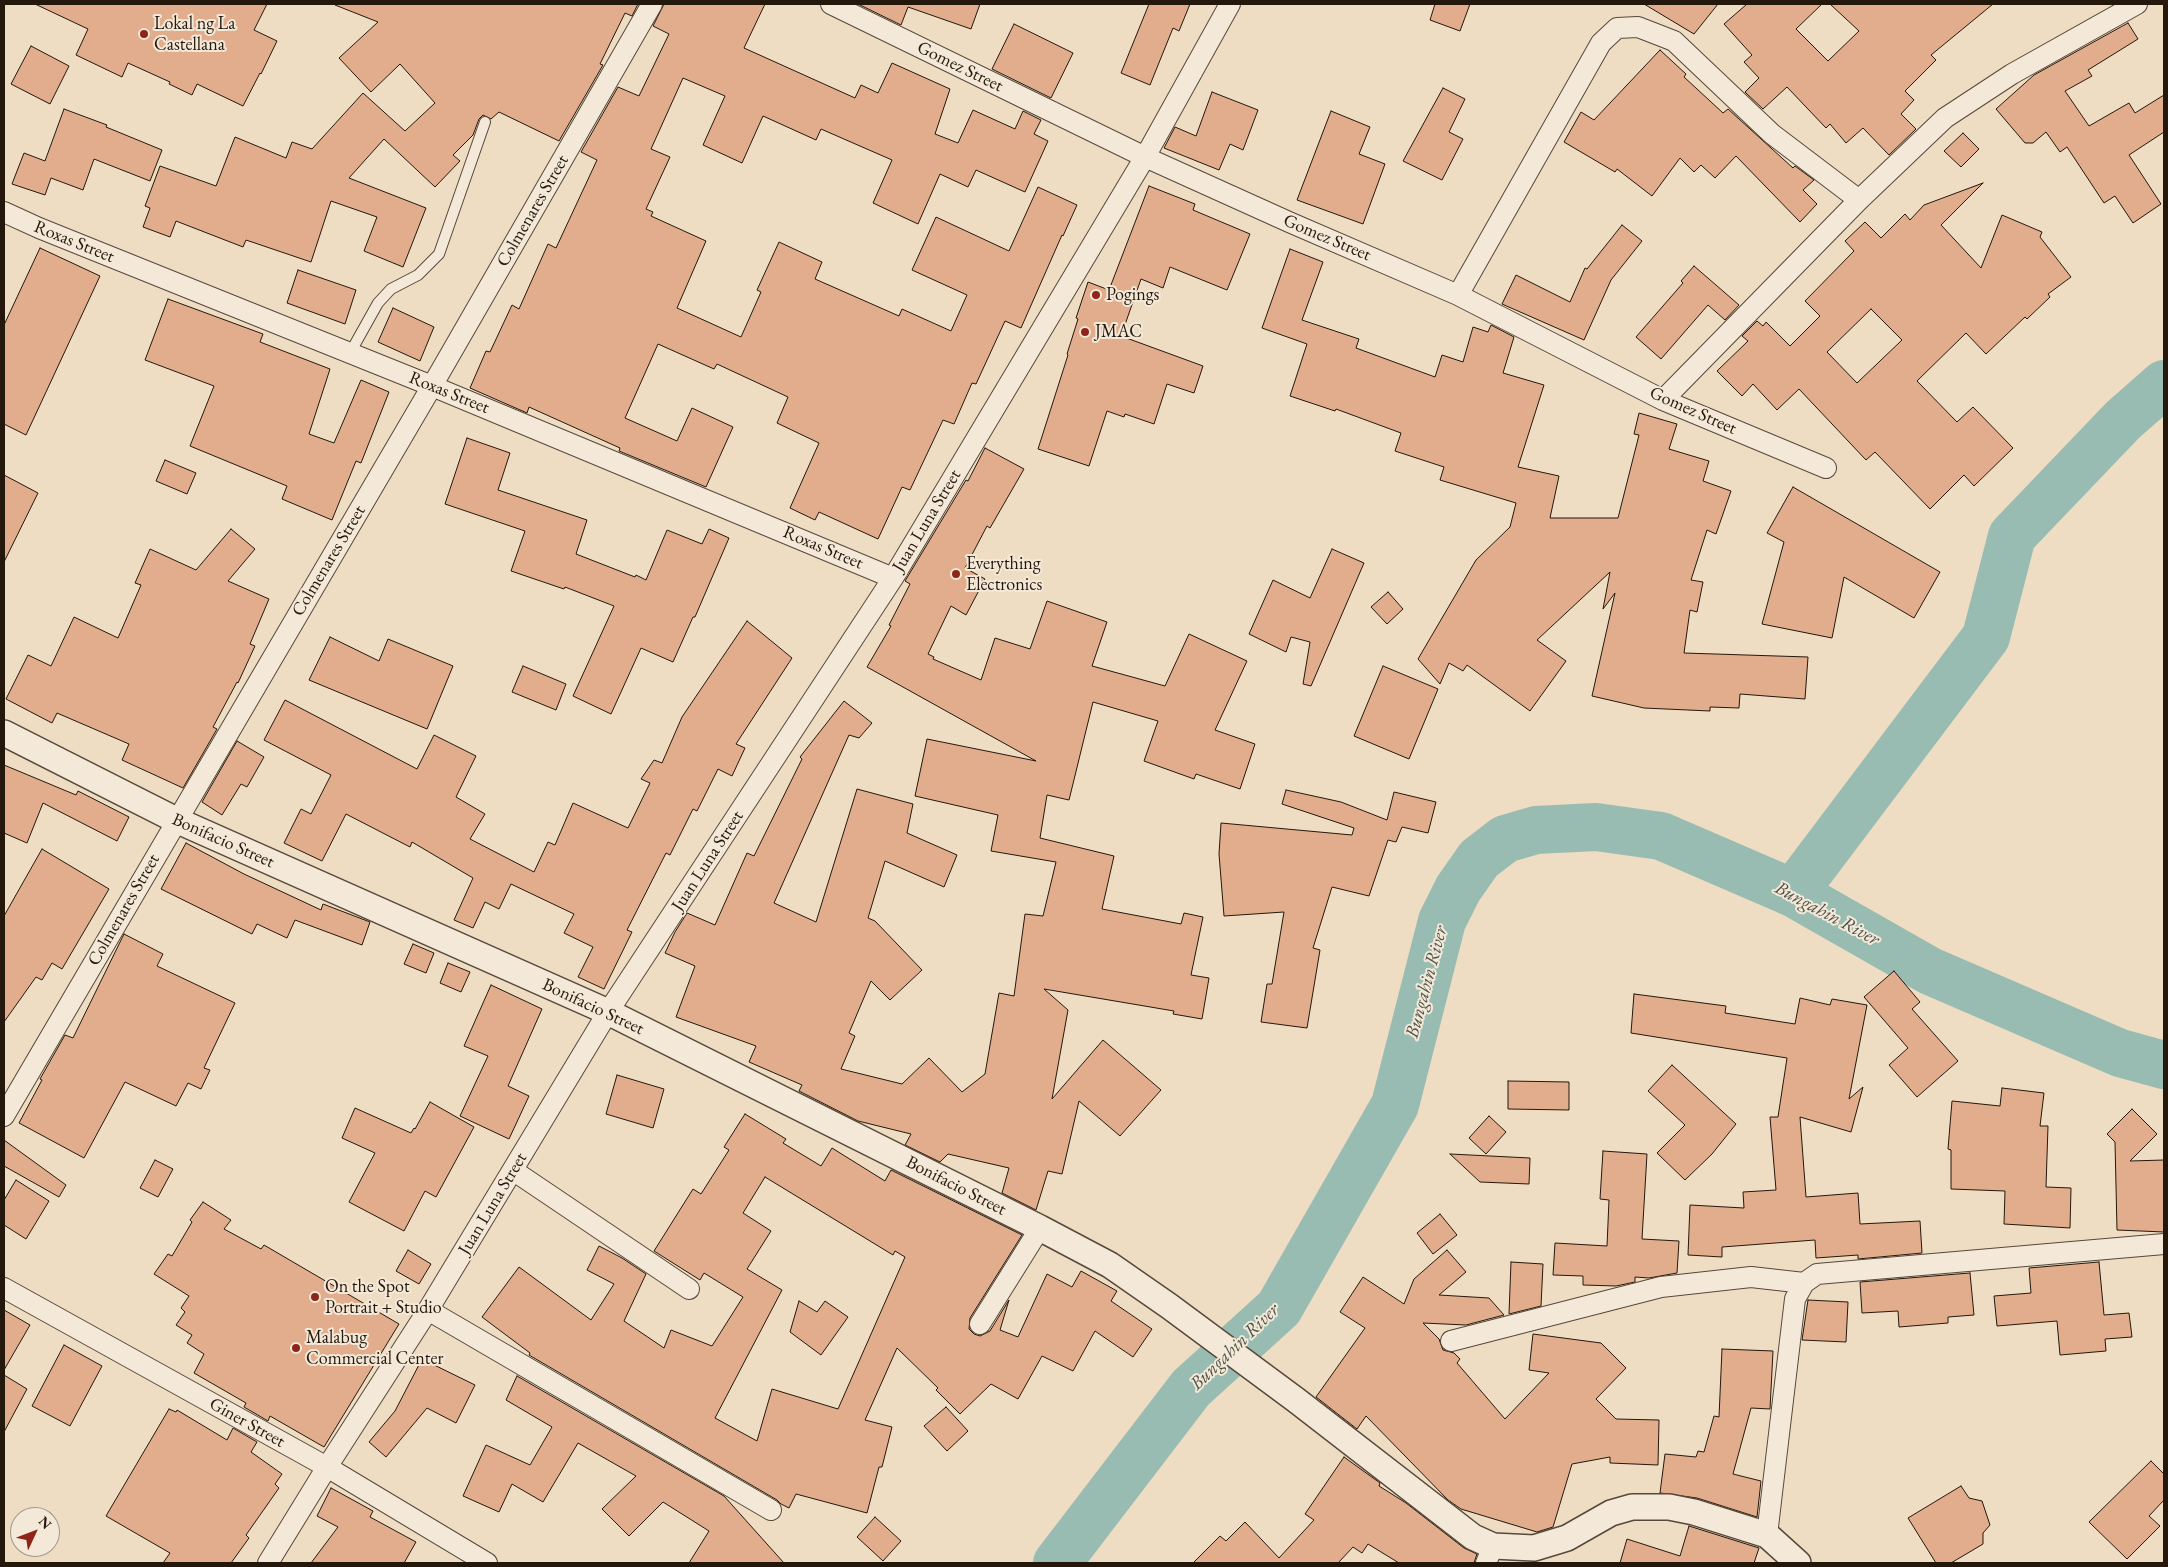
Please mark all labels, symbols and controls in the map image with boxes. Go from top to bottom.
place label: Lokal ng La Castellana [154,13,235,56]
marker: Lokal ng La Castellana [138,28,150,40]
street label: Gomez Street [913,37,1007,97]
street label: Colmenares Street [492,151,574,271]
street label: Gomez Street [1280,210,1374,266]
street label: Roxas Street [31,216,117,268]
place label: Pogings [1106,284,1159,306]
marker: Pogings [1090,289,1102,301]
place label: JMAC [1095,321,1142,343]
marker: JMAC [1079,326,1091,338]
street label: Roxas Street [406,367,492,419]
street label: Gomez Street [1646,382,1740,440]
street label: Juan Luna Street [888,466,966,576]
street label: Colmenares Street [287,502,371,620]
street label: Roxas Street [780,522,866,574]
place label: Everything Electronics [966,553,1042,596]
marker: Everything Electronics [950,568,962,580]
street label: Juan Luna Street [667,807,749,915]
street label: Bonifacio Street [169,809,277,873]
street label: Colmenares Street [83,850,165,970]
water label: Bungahin River [1771,877,1883,951]
water label: Bungahin River [1401,923,1453,1041]
street label: Bonifacio Street [539,974,647,1040]
street label: Juan Luna Street [454,1149,532,1259]
street label: Bonifacio Street [902,1151,1010,1221]
place label: On the Spot Portrait + Studio [325,1276,442,1318]
marker: On the Spot Portrait + Studio [309,1291,321,1303]
water label: Bungahin River [1186,1299,1284,1395]
place label: Malabug Commercial Center [306,1327,444,1370]
marker: Malabug Commercial Center [290,1342,302,1354]
street label: Giner Street [205,1393,289,1453]
north arrow [10,1507,60,1557]
text: N [35,1512,56,1533]

